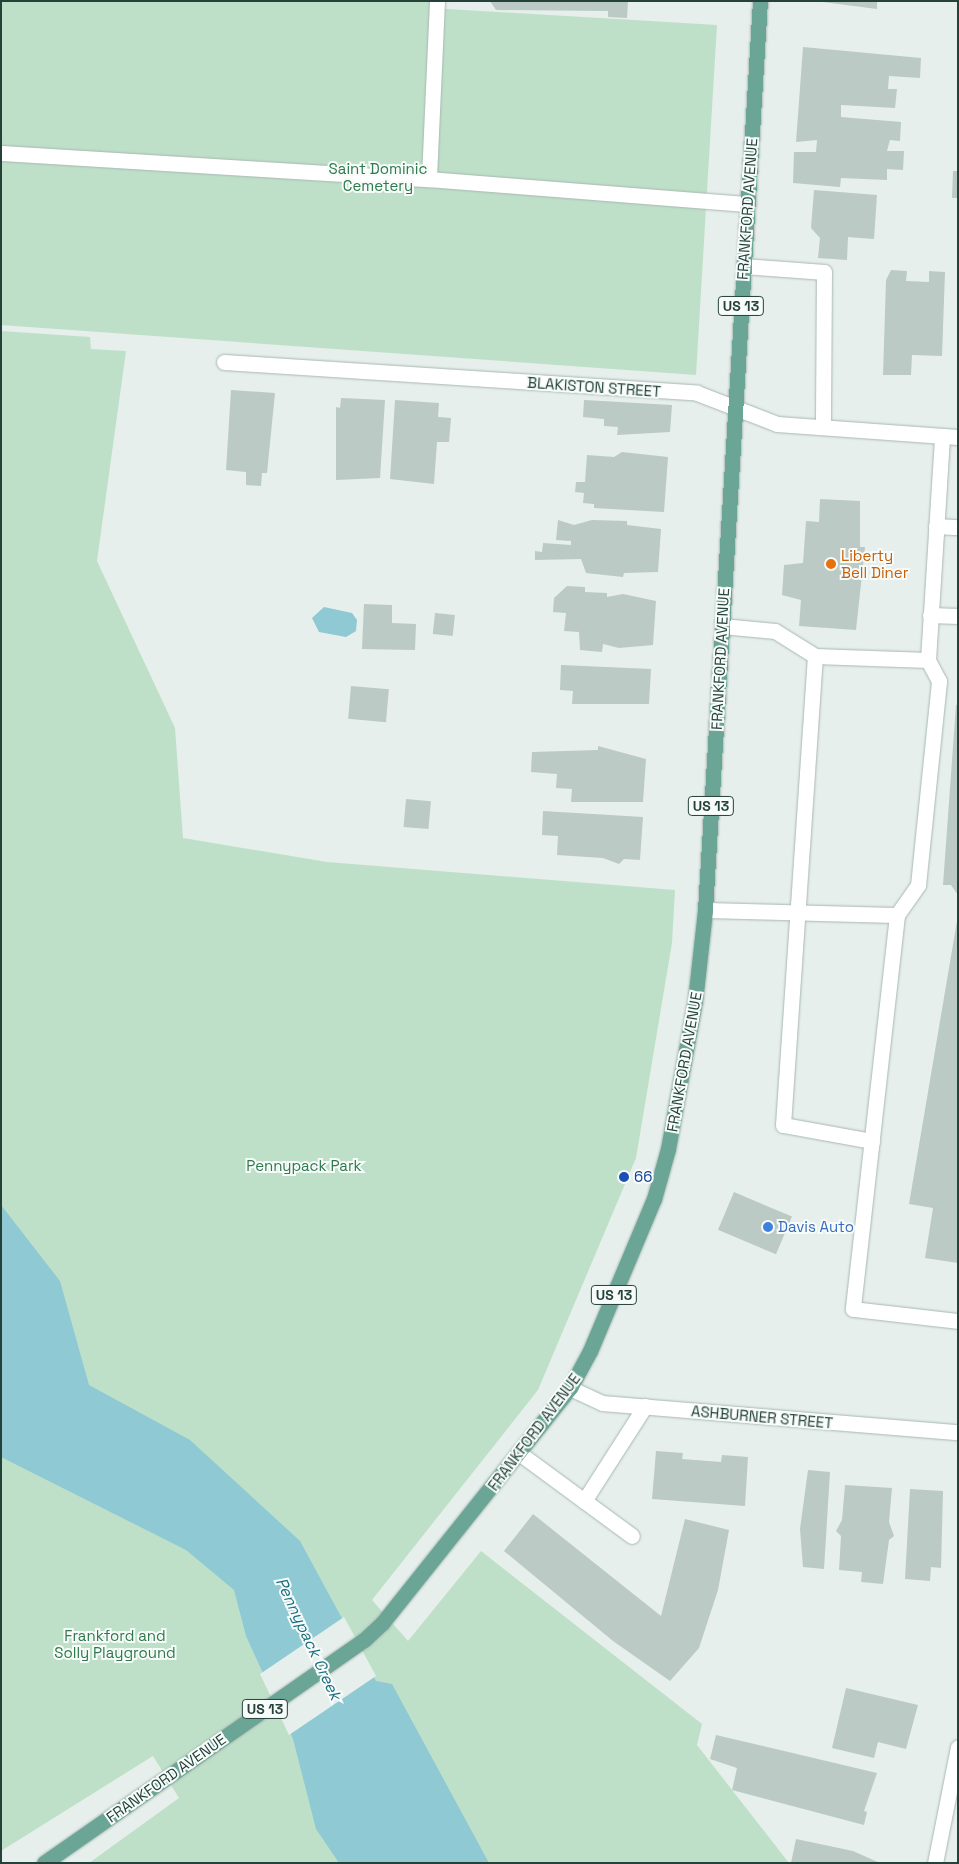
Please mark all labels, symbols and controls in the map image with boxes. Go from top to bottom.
street label: FRANKFORD AVENUE [733,137,761,281]
park label: Saint Dominic Cemetery [329,159,427,194]
road number: US 13 [717,294,765,318]
street label: BLAKISTON STREET [527,373,661,401]
place label: Liberty Bell Diner [841,546,908,581]
marker: Liberty Bell Diner [825,558,837,570]
street label: FRANKFORD AVENUE [707,588,733,730]
road number: US 13 [687,794,735,818]
street label: FRANKFORD AVENUE [663,990,705,1134]
park label: Pennypack Park [246,1157,362,1175]
place label: 66 [634,1168,652,1186]
marker: 66 [618,1171,630,1183]
place label: Davis Auto [778,1218,854,1236]
marker: Davis Auto [762,1221,774,1233]
road number: US 13 [590,1284,638,1306]
street label: FRANKFORD AVENUE [484,1370,584,1494]
street label: ASHBURNER STREET [690,1402,834,1432]
water label: Pennypack Creek [271,1575,345,1703]
park label: Frankford and Solly Playground [54,1626,176,1661]
road number: US 13 [241,1698,289,1720]
street label: FRANKFORD AVENUE [103,1730,229,1826]

